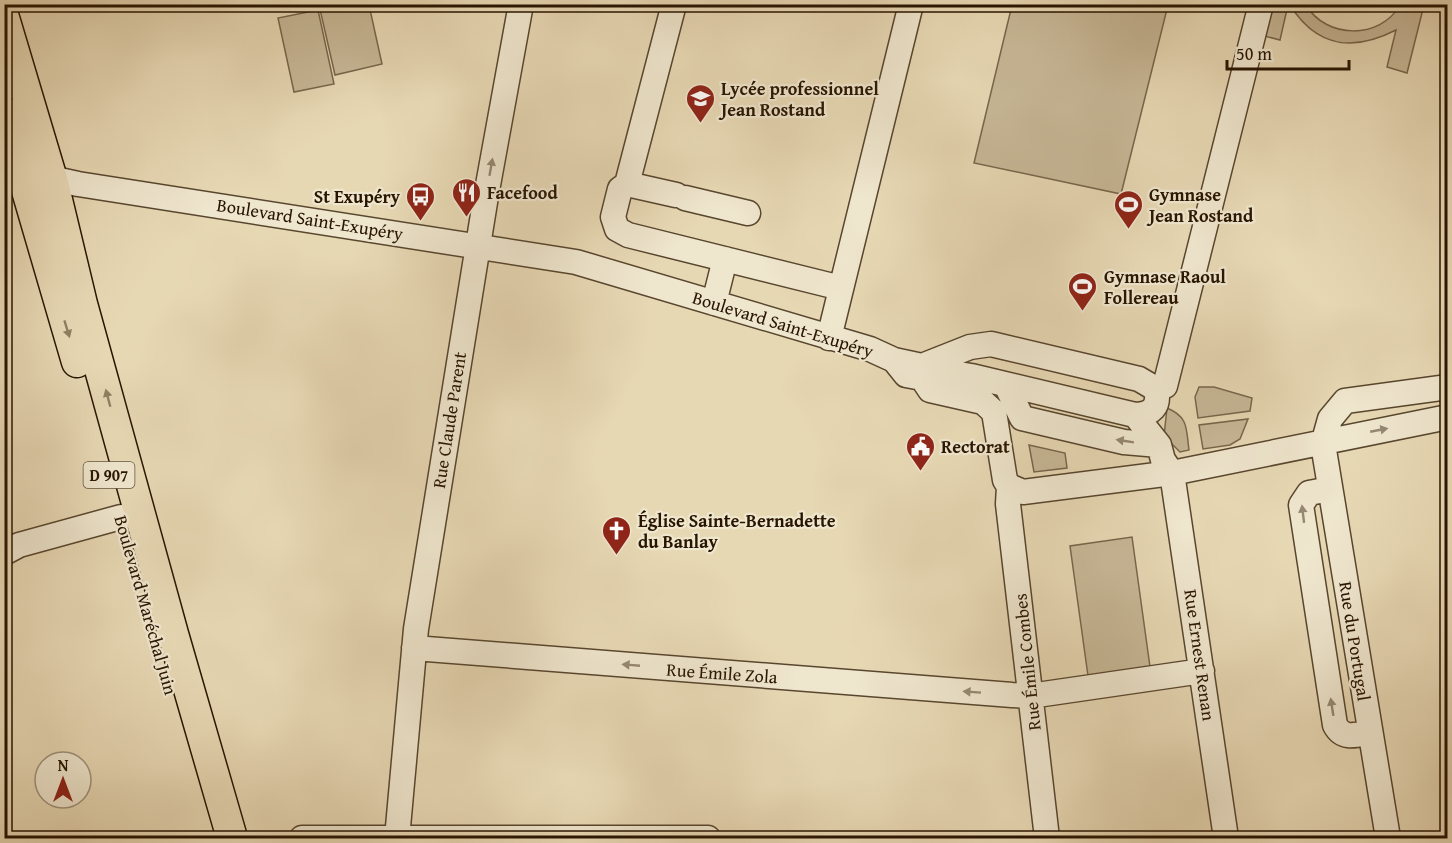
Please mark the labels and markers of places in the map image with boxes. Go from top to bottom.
place label: Lycée professionnel Jean Rostand [718,75,879,123]
school or university icon: Lycée professionnel Jean Rostand [684,82,716,124]
restaurant icon: Facefood [450,176,482,218]
place label: Facefood [487,179,558,206]
bus stop icon: St Exupéry [405,180,437,222]
place label: Gymnase Jean Rostand [1146,181,1254,229]
place label: St Exupéry [314,183,401,210]
sports icon: Gymnase Jean Rostand [1112,188,1144,230]
place label: Gymnase Raoul Follereau [1104,263,1226,311]
sports icon: Gymnase Raoul Follereau [1067,270,1099,312]
public building icon: Rectorat [904,430,936,472]
place label: Rectorat [941,433,1010,460]
place label: Église Sainte-Bernadette du Banlay [638,507,836,555]
church icon: Église Sainte-Bernadette du Banlay [601,514,633,556]

